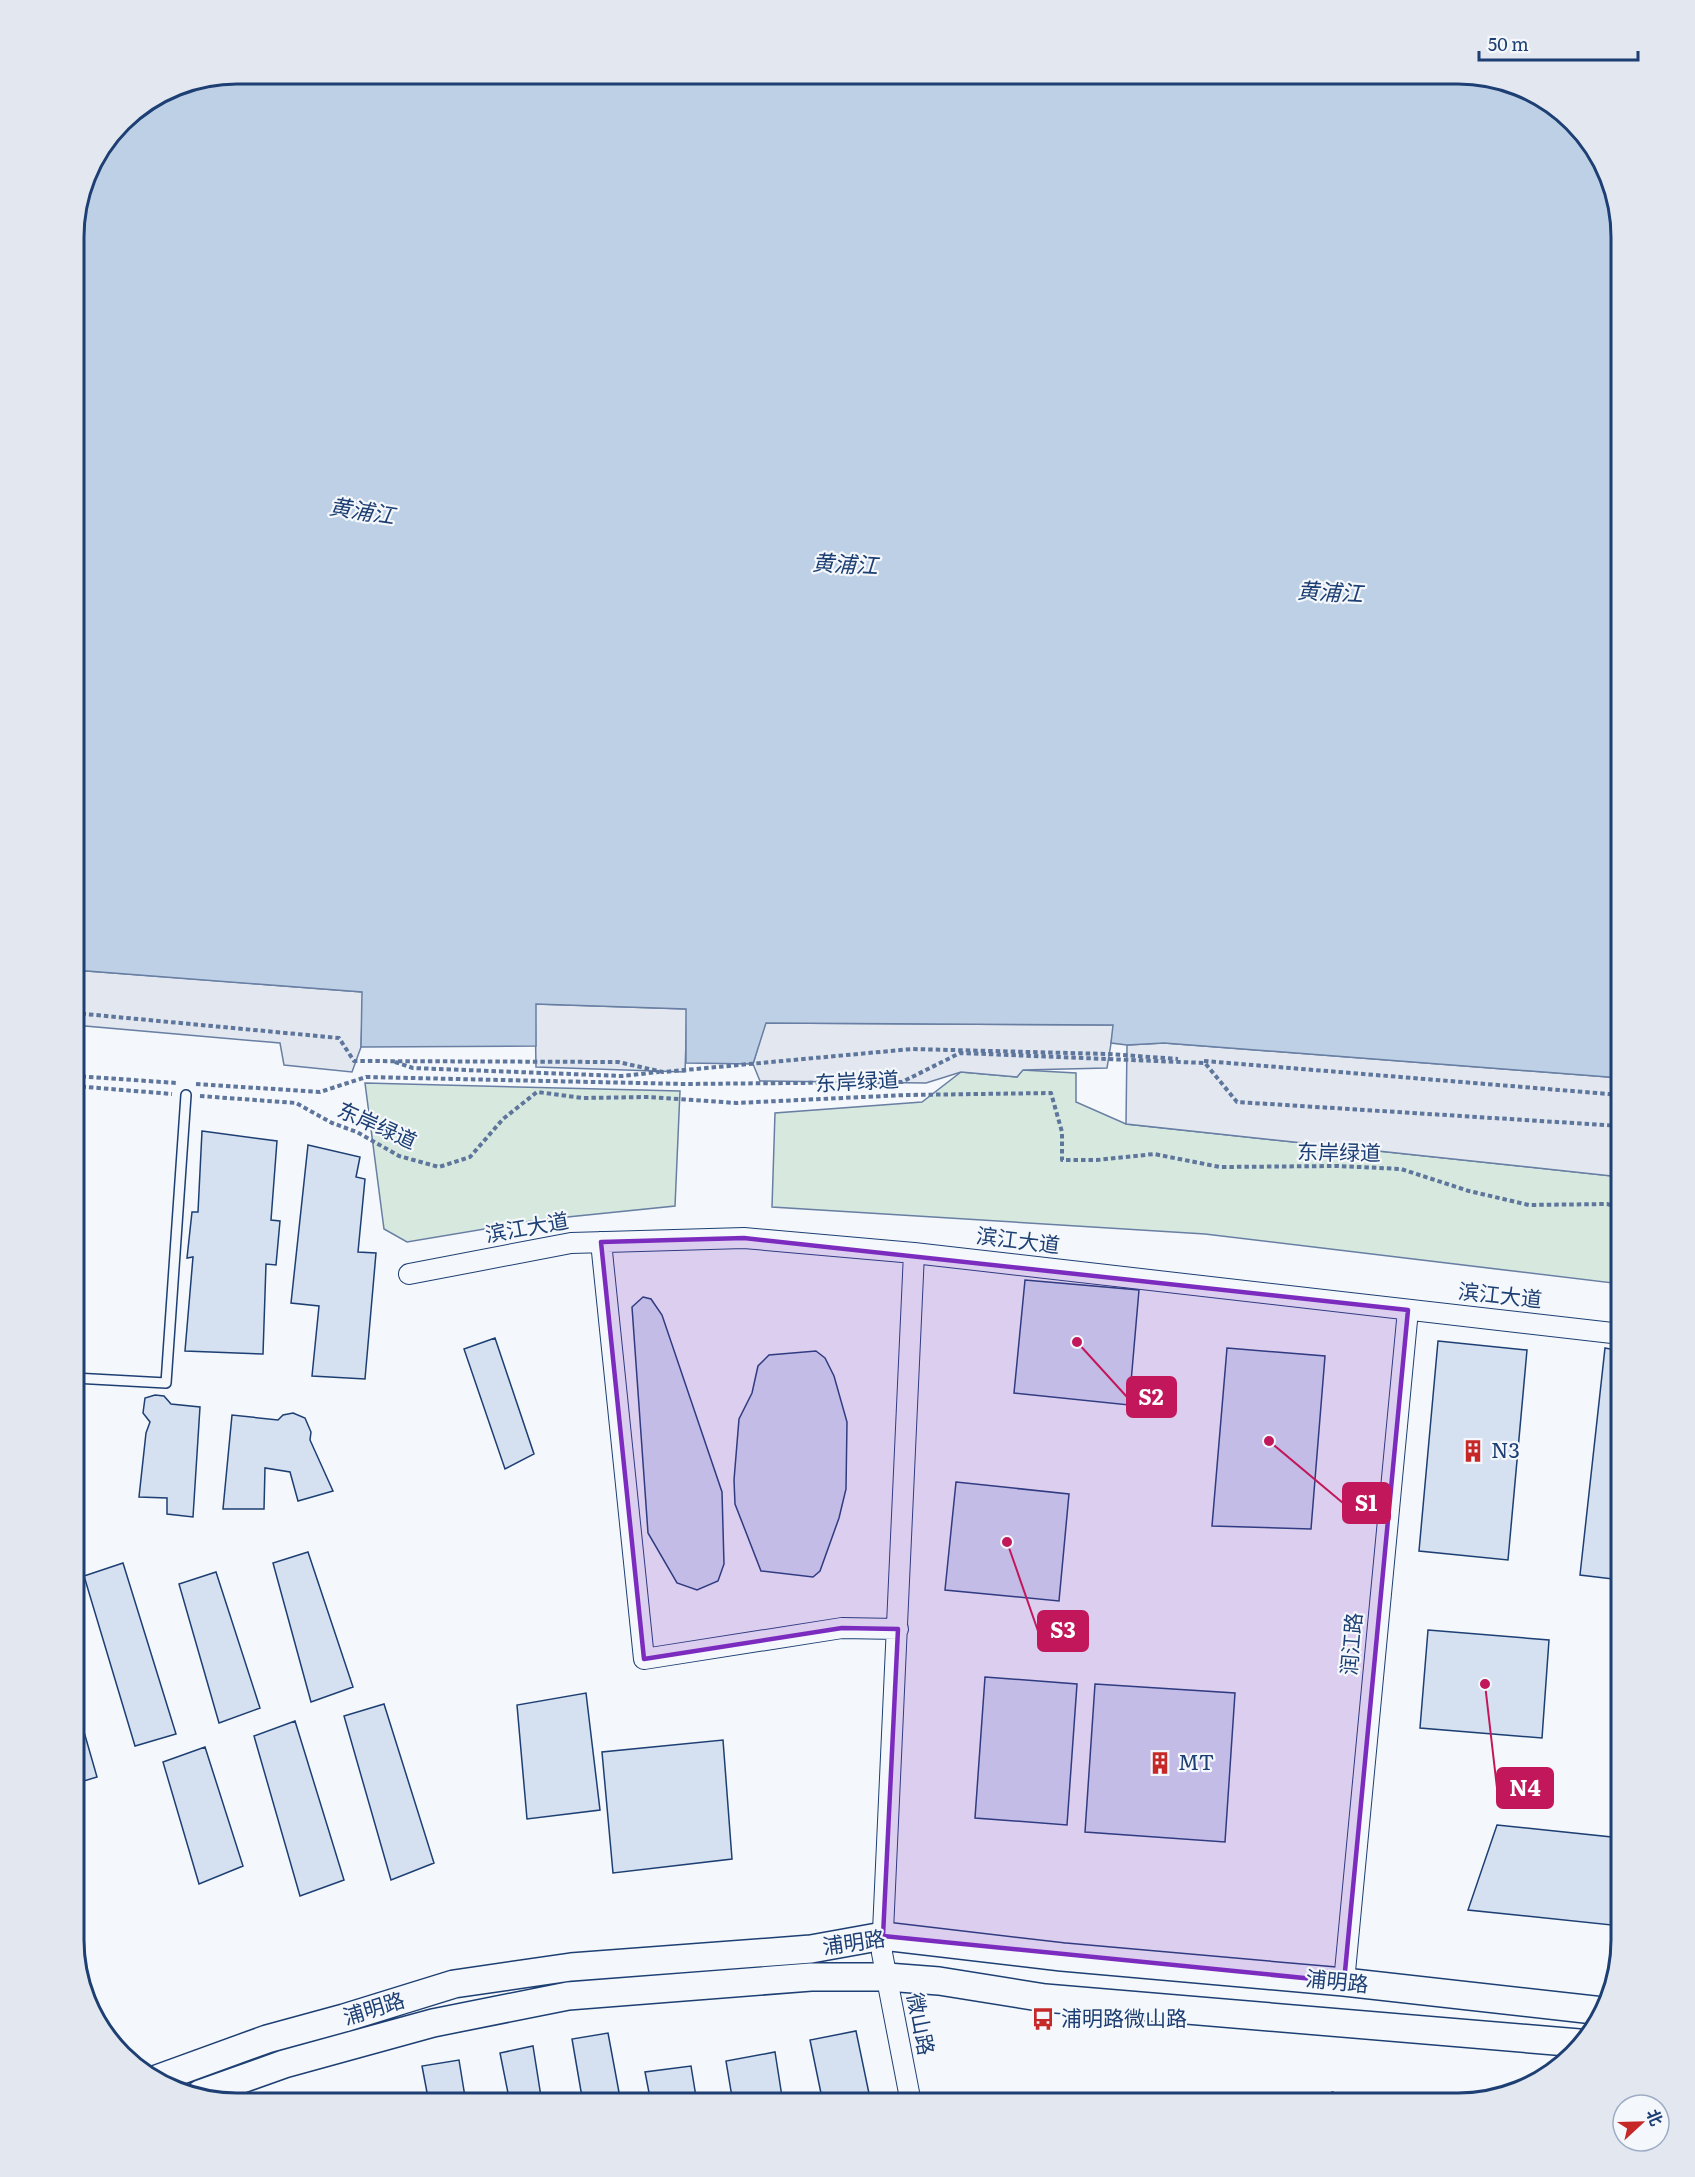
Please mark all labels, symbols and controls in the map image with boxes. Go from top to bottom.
scale bar [1479,24,1638,62]
text: 50 m [1488,30,1529,57]
water label: 黄浦江 [327,488,399,531]
water label: 黄浦江 [811,544,881,581]
water label: 黄浦江 [1296,572,1366,609]
street label: 东岸绿道 [814,1062,900,1097]
street label: 东岸绿道 [333,1092,423,1155]
street label: 东岸绿道 [1297,1134,1381,1167]
street label: 滨江大道 [483,1203,571,1248]
street label: 滨江大道 [975,1218,1062,1259]
street label: 滨江大道 [1457,1274,1544,1313]
callout: S2 [1127,1377,1176,1417]
text: S2 [1138,1379,1164,1412]
place label: N3 [1491,1433,1520,1464]
building icon: N3 [1460,1438,1486,1464]
callout: S1 [1343,1483,1390,1523]
text: S1 [1355,1485,1377,1518]
callout: S3 [1038,1611,1088,1651]
street label: 润江路 [1331,1611,1368,1677]
text: S3 [1050,1612,1076,1645]
place label: MT [1178,1745,1214,1776]
building icon: MT [1147,1750,1173,1776]
callout: N4 [1497,1768,1553,1808]
text: N4 [1509,1770,1541,1803]
street label: 浦明路 [820,1921,887,1960]
street label: 浦明路 [1304,1961,1370,1998]
street label: 浦明路 [339,1983,408,2031]
street label: 微山路 [901,1990,944,2057]
place label: 浦明路微山路 [1061,2001,1187,2032]
bus stop icon: 浦明路微山路 [1030,2006,1056,2032]
north arrow [1611,2093,1671,2153]
text: 北 [1642,2105,1670,2129]

